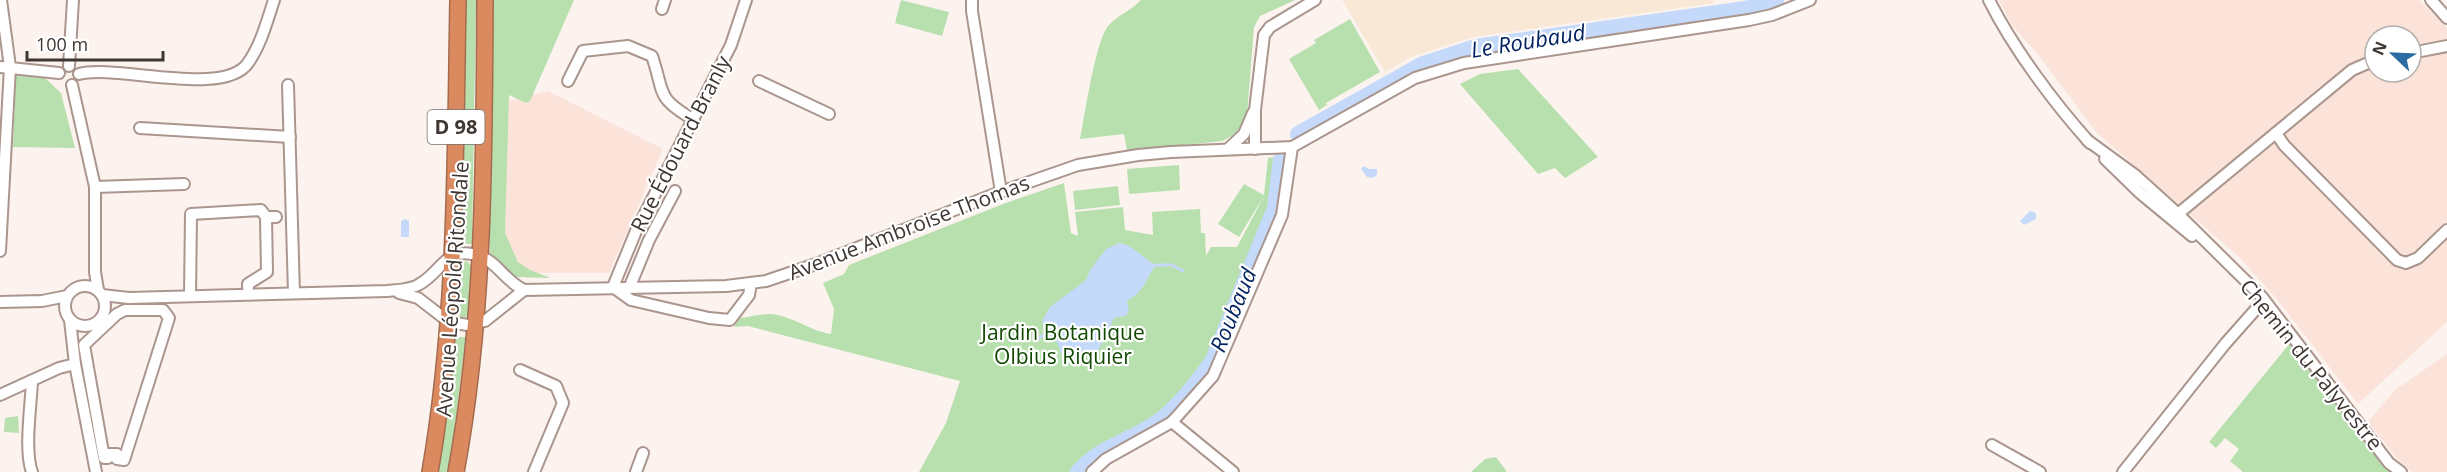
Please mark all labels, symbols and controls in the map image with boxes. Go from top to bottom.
water label: Le Roubaud [1469,16,1588,64]
scale bar [27,24,164,62]
north arrow [2363,24,2423,84]
text: 100 m [36,32,88,56]
text: N [2367,38,2392,58]
street label: Rue Édouard Branly [624,50,737,236]
road number: D 98 [428,110,484,144]
street label: Avenue Léopold Ritondale [429,160,475,418]
street label: Avenue Ambroise Thomas [784,168,1033,286]
water label: Roubaud [1202,262,1263,356]
street label: Chemin du Palyvestre [2234,273,2390,456]
park label: Jardin Botanique Olbius Riquier [979,318,1145,370]

